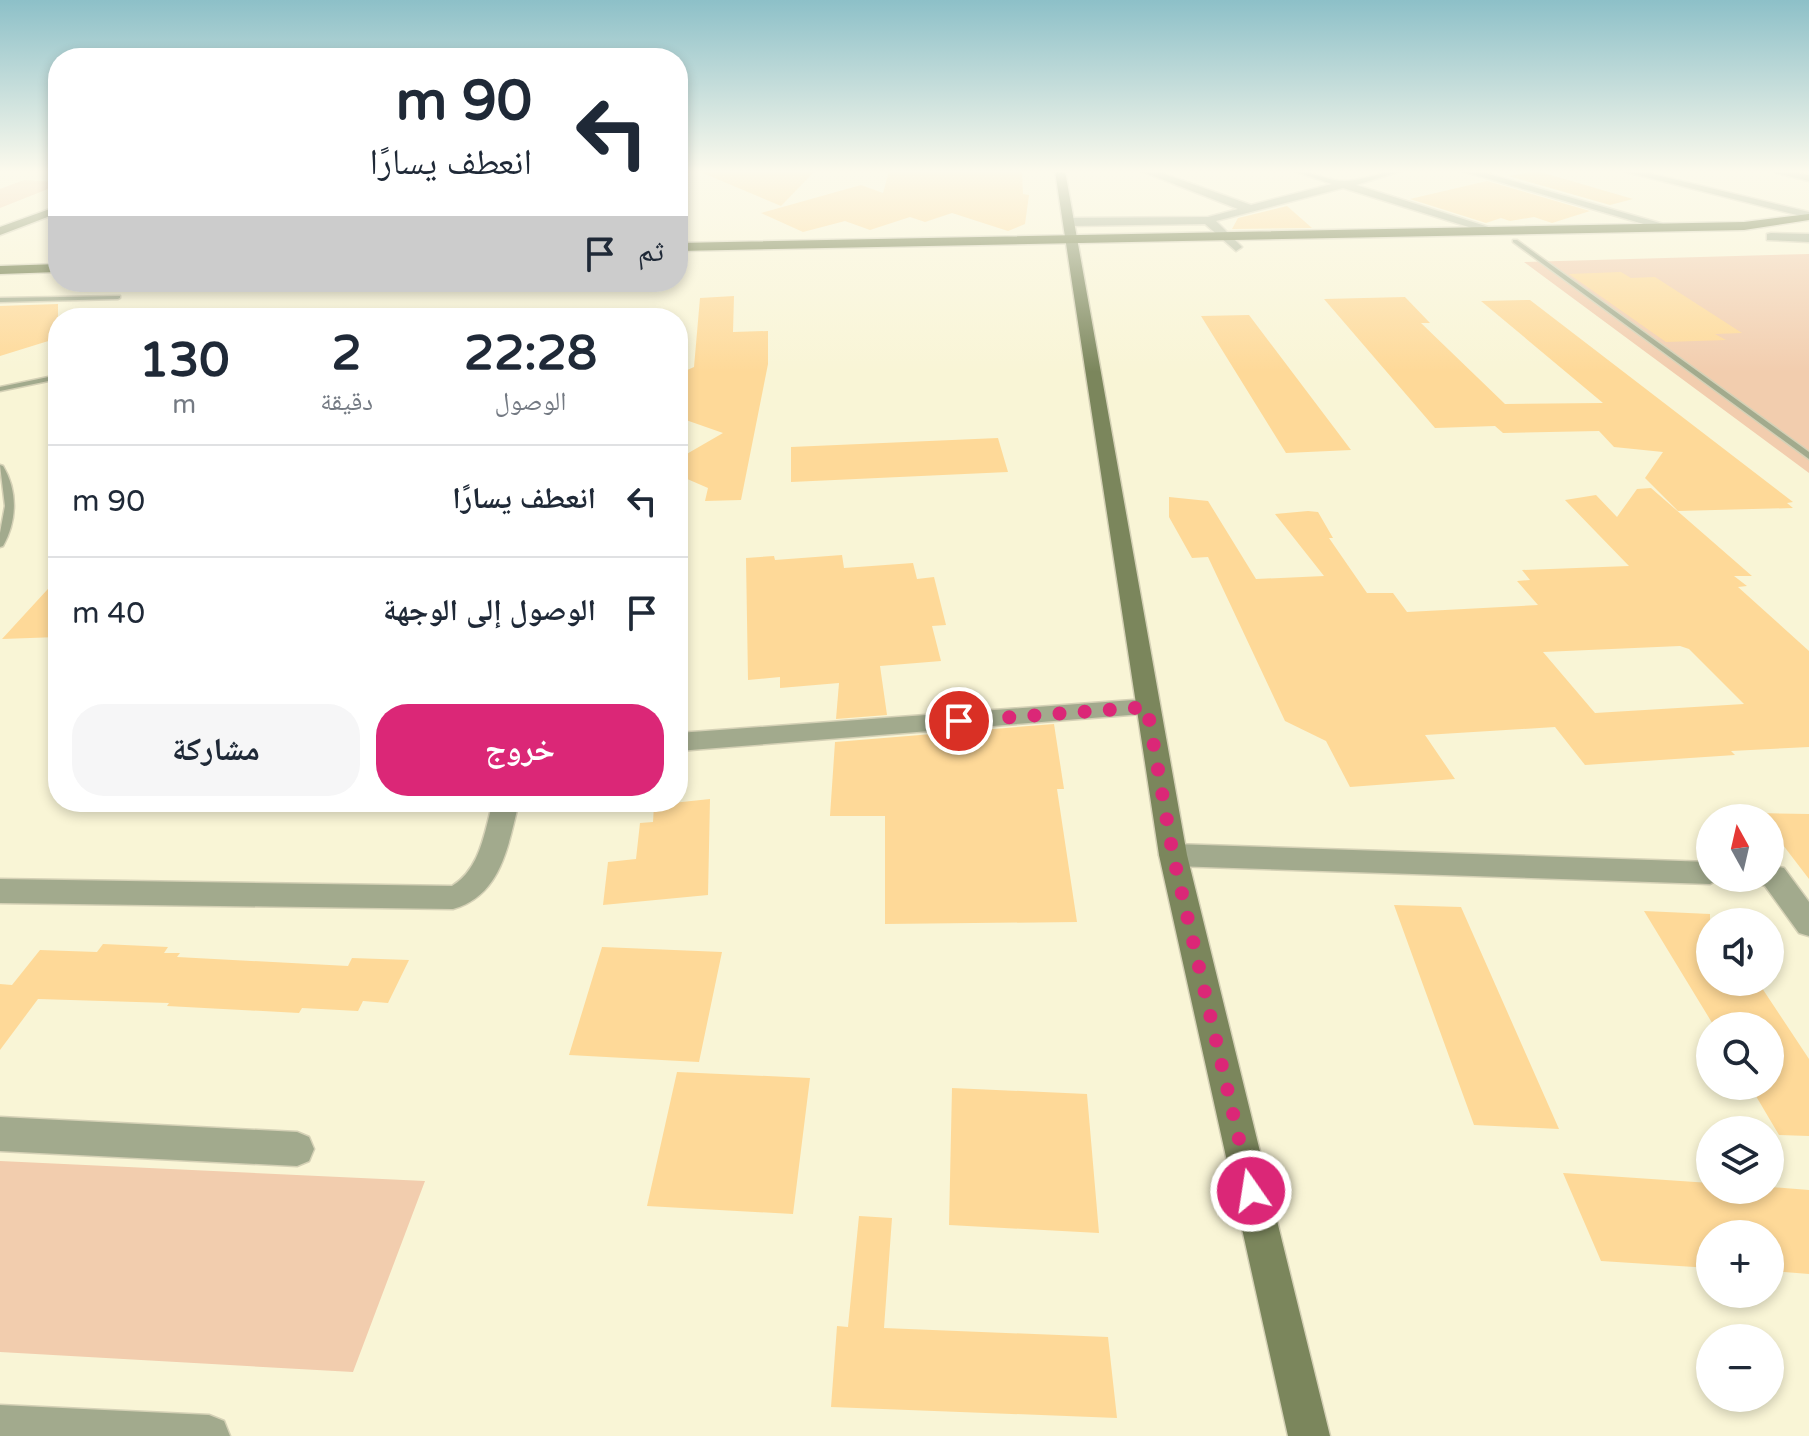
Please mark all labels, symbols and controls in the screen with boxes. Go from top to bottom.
text: 90 m [396,68,532,135]
icon: left [560,80,664,184]
text: انعطف يسارًا [369,141,532,184]
icon: arrive [578,232,622,276]
text: ثم [638,233,664,270]
text: 2 [332,325,362,383]
text: 22:28 [464,325,597,383]
text: 130 [139,332,229,390]
text: دقيقة [320,386,373,417]
text: الوصول [495,386,567,417]
text: m [172,389,196,420]
icon: left [620,479,664,523]
text: انعطف يسارًا [452,480,596,517]
text: 90 m [72,483,145,520]
icon: arrive [620,591,664,635]
text: الوصول إلى الوجهة [383,592,596,629]
text: 40 m [72,595,145,632]
pin [925,687,993,755]
icon: arrive [937,699,981,743]
button: مشاركة [72,704,360,796]
button: خروج [376,704,664,796]
north arrow [1696,804,1784,892]
map controls [1696,804,1784,1412]
button: sound [1696,908,1784,996]
button: search [1696,1012,1784,1100]
button: layers [1696,1116,1784,1204]
position arrow [1209,1149,1293,1233]
button: + [1696,1220,1784,1308]
button: − [1696,1324,1784,1412]

